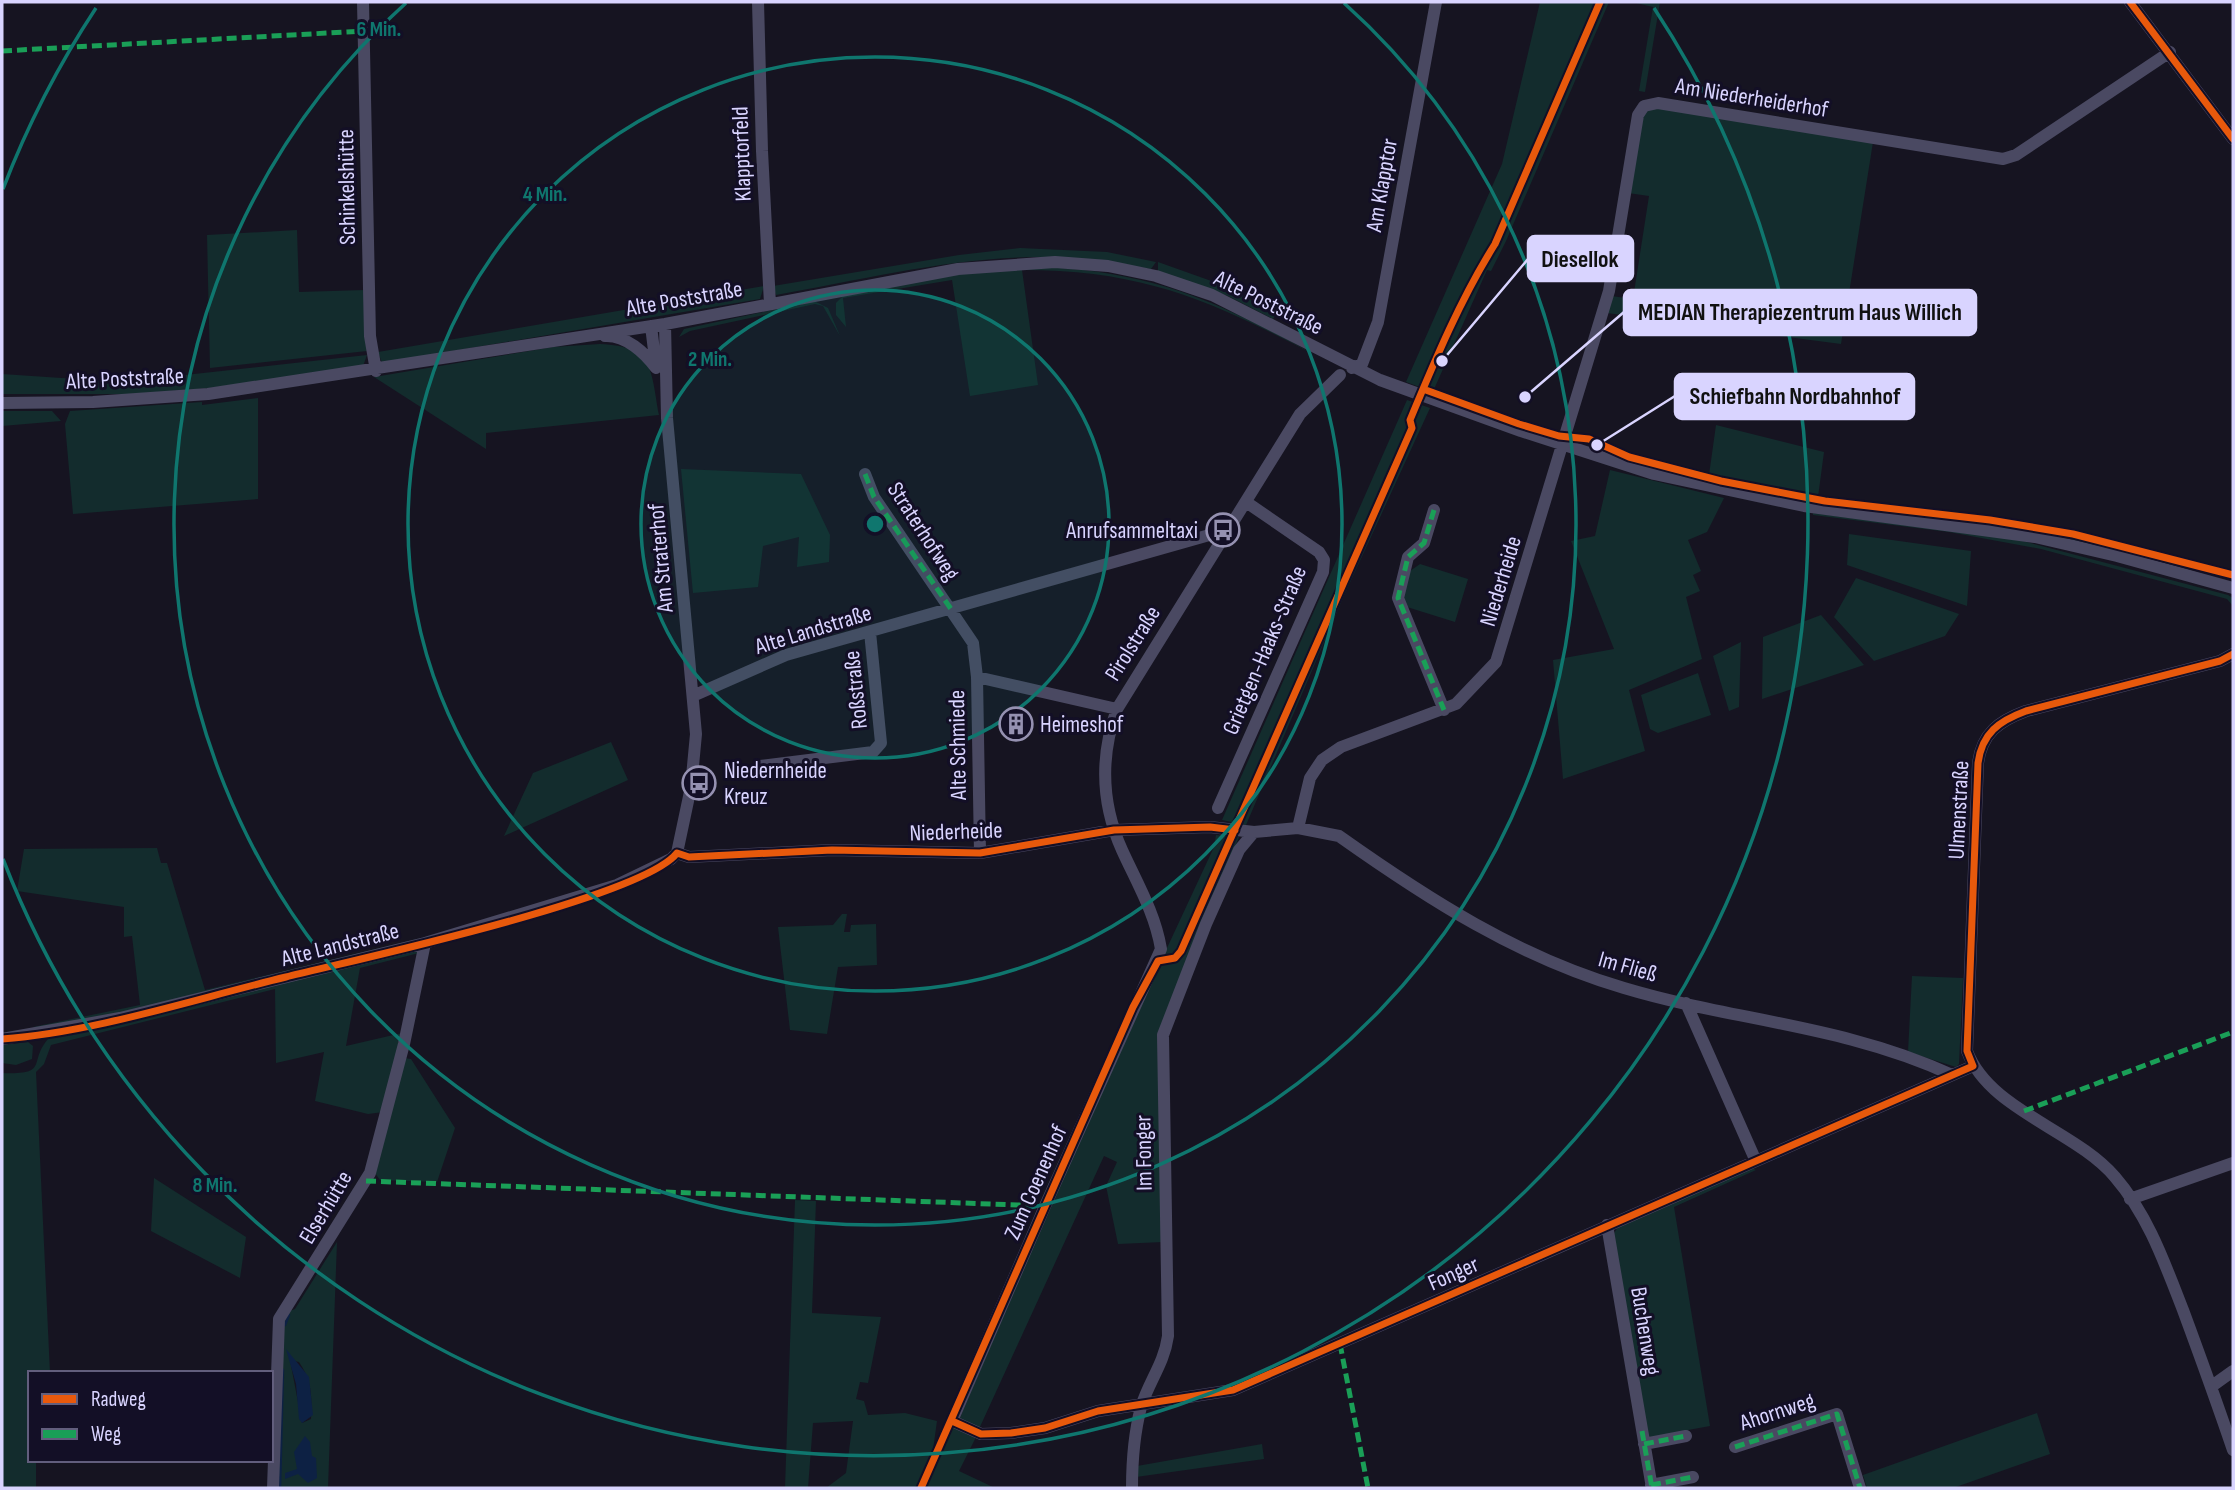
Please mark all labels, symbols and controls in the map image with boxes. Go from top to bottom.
text: 6 Min. [357,17,401,42]
street label: Am Niederheiderhof [1673,72,1831,124]
street label: Klapptorfeld [726,106,758,202]
street label: Schinkelshütte [332,129,362,245]
street label: Am Klapptor [1360,136,1404,235]
text: 4 Min. [523,182,567,207]
callout: Diesellok [1528,236,1633,281]
text: Diesellok [1541,245,1619,274]
street label: Alte Poststraße [1209,264,1328,341]
street label: Alte Poststraße [623,275,745,323]
callout: MEDIAN Therapiezentrum Haus Willich [1624,290,1976,335]
text: MEDIAN Therapiezentrum Haus Willich [1638,298,1962,327]
text: 2 Min. [688,347,732,372]
street label: Alte Poststraße [65,362,185,396]
callout: Schiefbahn Nordbahnhof [1675,374,1914,419]
text: Schiefbahn Nordbahnhof [1690,382,1901,411]
street label: Straterhofweg [881,477,965,586]
street label: Am Straterhof [642,502,680,615]
bus stop icon: Anrufsammeltaxi [1204,511,1242,549]
centre of rings [863,512,887,536]
place label: Anrufsammeltaxi [1065,517,1198,545]
street label: Niederheide [1474,533,1528,630]
street label: Grietgen-Haaks-Straße [1217,562,1313,739]
street label: Alte Landstraße [751,599,875,661]
street label: Pirolstraße [1099,601,1167,686]
street label: Roßstraße [838,649,874,731]
street label: Alte Schmiede [943,690,973,801]
building icon: Heimeshof [997,705,1035,743]
place label: Heimeshof [1040,711,1124,739]
place label: Niedernheide Kreuz [724,757,827,811]
street label: Ulmenstraße [1942,760,1976,860]
bus stop icon: Niedernheide Kreuz [680,764,718,802]
street label: Niederheide [909,816,1003,848]
street label: Alte Landstraße [278,917,402,973]
street label: Im Fließ [1595,945,1661,989]
street label: Im Fonger [1129,1114,1159,1191]
street label: Zum Coenenhof [998,1121,1074,1244]
street label: Elserhütte [293,1166,359,1249]
text: 8 Min. [193,1173,237,1198]
street label: Fonger [1424,1250,1484,1297]
street label: Buchenweg [1624,1285,1666,1377]
legend [28,1371,273,1462]
text: Radweg [91,1387,146,1412]
street label: Ahornweg [1735,1387,1818,1438]
text: Weg [91,1422,121,1447]

